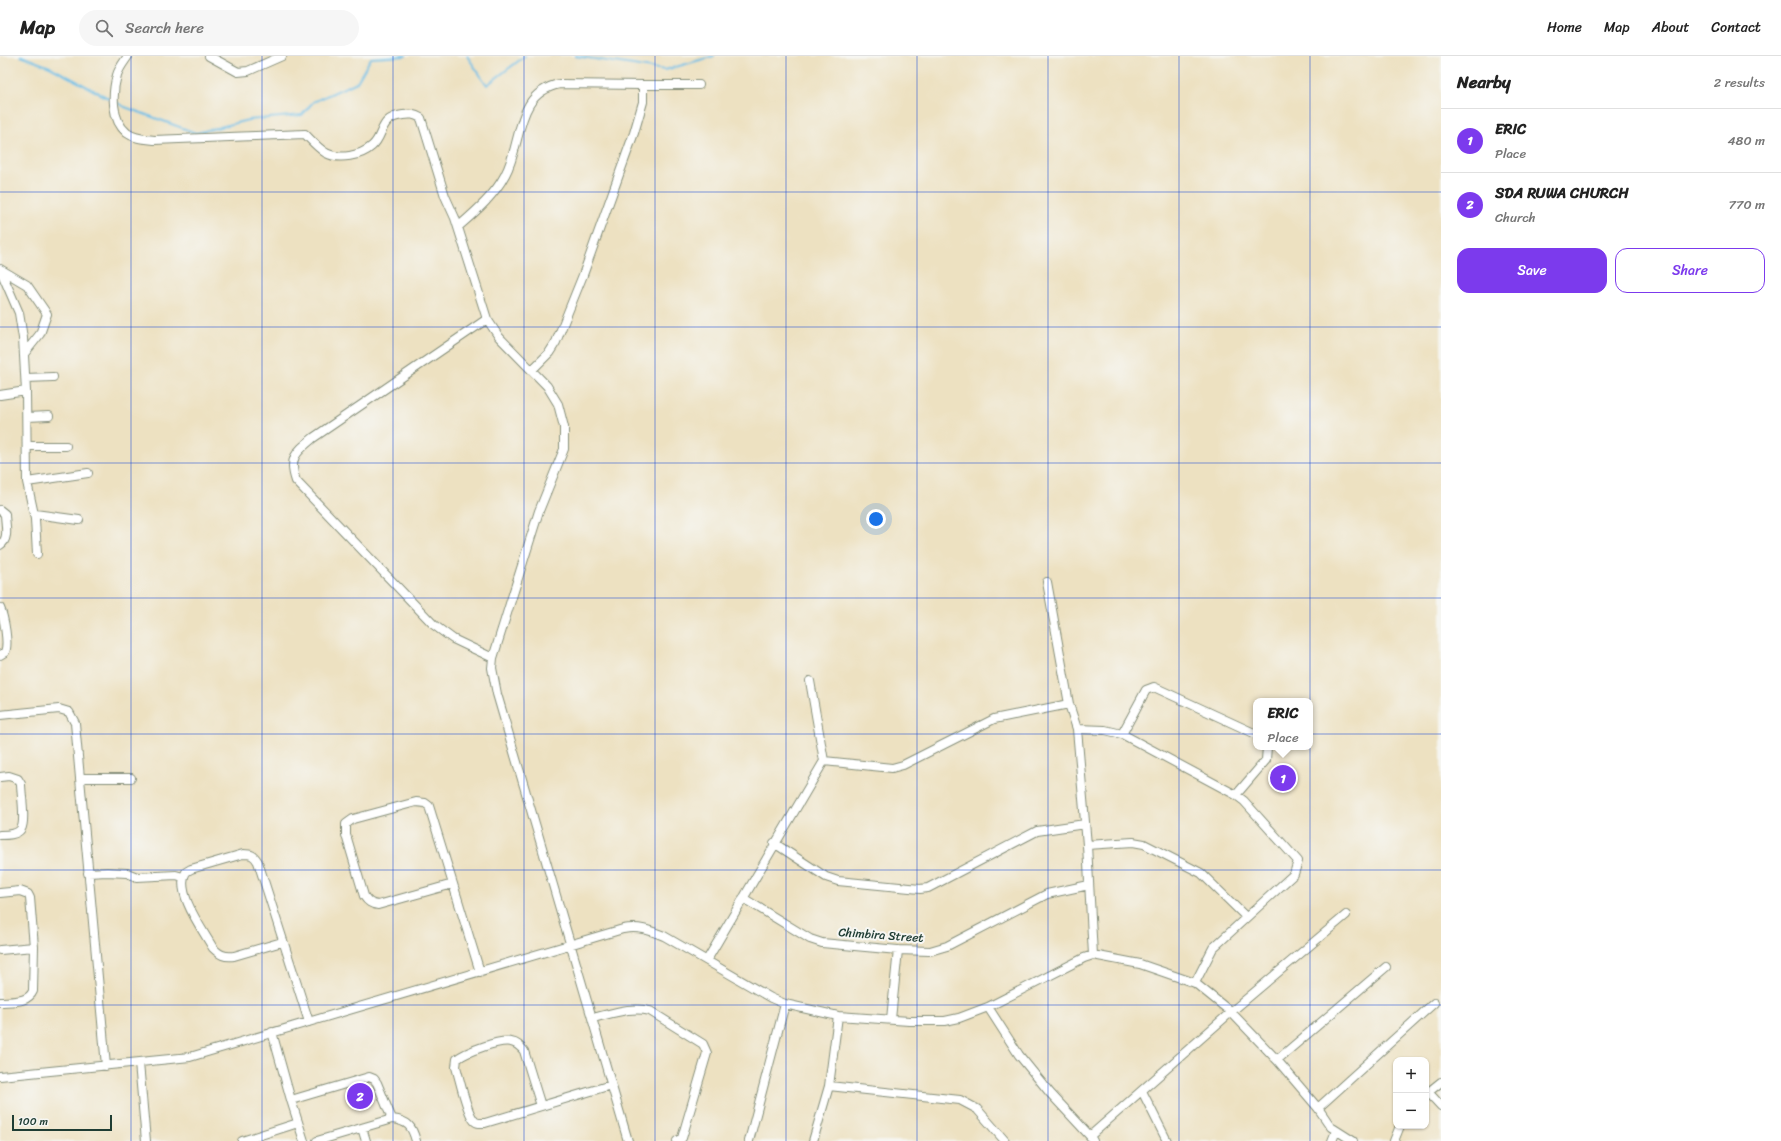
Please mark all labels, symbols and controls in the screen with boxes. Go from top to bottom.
search box [79,10,359,46]
text: Map [20,11,55,44]
text: Search here [125,15,204,41]
text: Home [1547,15,1582,40]
text: Map [1604,15,1630,40]
text: About [1652,15,1689,40]
text: Contact [1711,15,1761,40]
icon: search [93,17,115,39]
text: Nearby [1457,67,1511,97]
text: 2 results [1714,71,1765,94]
text: ERIC [1495,116,1526,142]
text: 1 [1467,129,1473,152]
text: 480 m [1727,129,1765,152]
text: Place [1495,142,1526,165]
text: SDA RUWA CHURCH [1495,180,1629,206]
text: 2 [1466,193,1474,216]
text: 770 m [1729,193,1765,216]
text: Church [1495,206,1536,229]
button: Save [1457,248,1607,293]
button: Share [1615,248,1765,293]
your location [866,509,886,529]
popup [1253,698,1313,750]
text: ERIC [1267,700,1299,726]
text: Place [1267,726,1299,749]
pin: 1 [1270,763,1296,793]
street label: Chimbira Street [838,921,924,949]
map controls [1393,1057,1429,1129]
button: + [1393,1057,1429,1093]
pin: 2 [347,1081,373,1111]
button: − [1393,1093,1429,1129]
text: 100 m [18,1112,48,1131]
scale bar [12,1113,112,1132]

